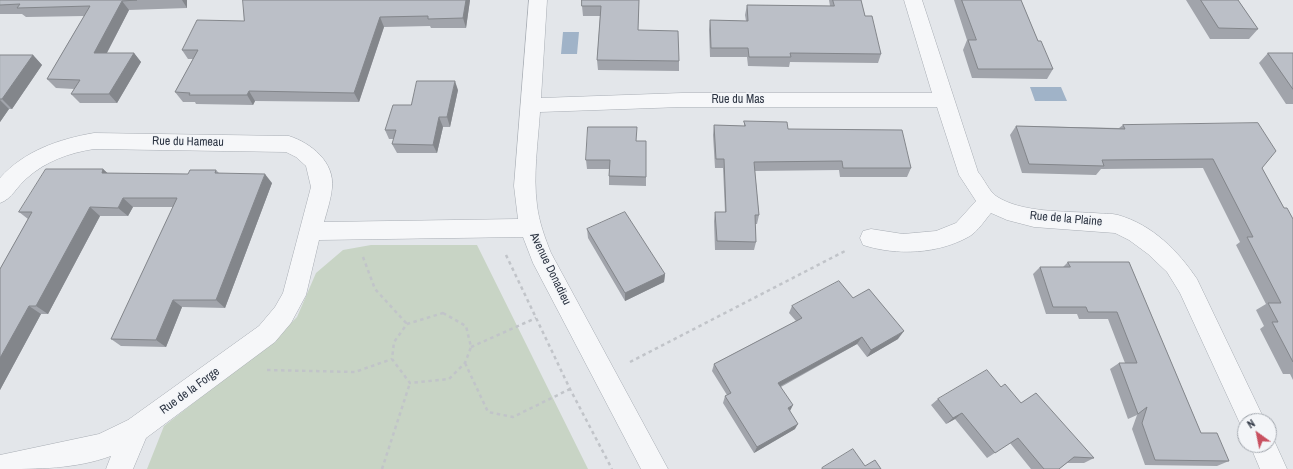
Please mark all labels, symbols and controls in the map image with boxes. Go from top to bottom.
street label: Rue du Mas [711,93,765,107]
street label: Rue du Hameau [152,134,224,150]
street label: Rue de la Plaine [1029,209,1103,229]
street label: Avenue Donadieu [526,231,574,307]
street label: Rue de la Forge [157,365,223,417]
north arrow [1237,413,1277,453]
text: N [1244,416,1258,431]

